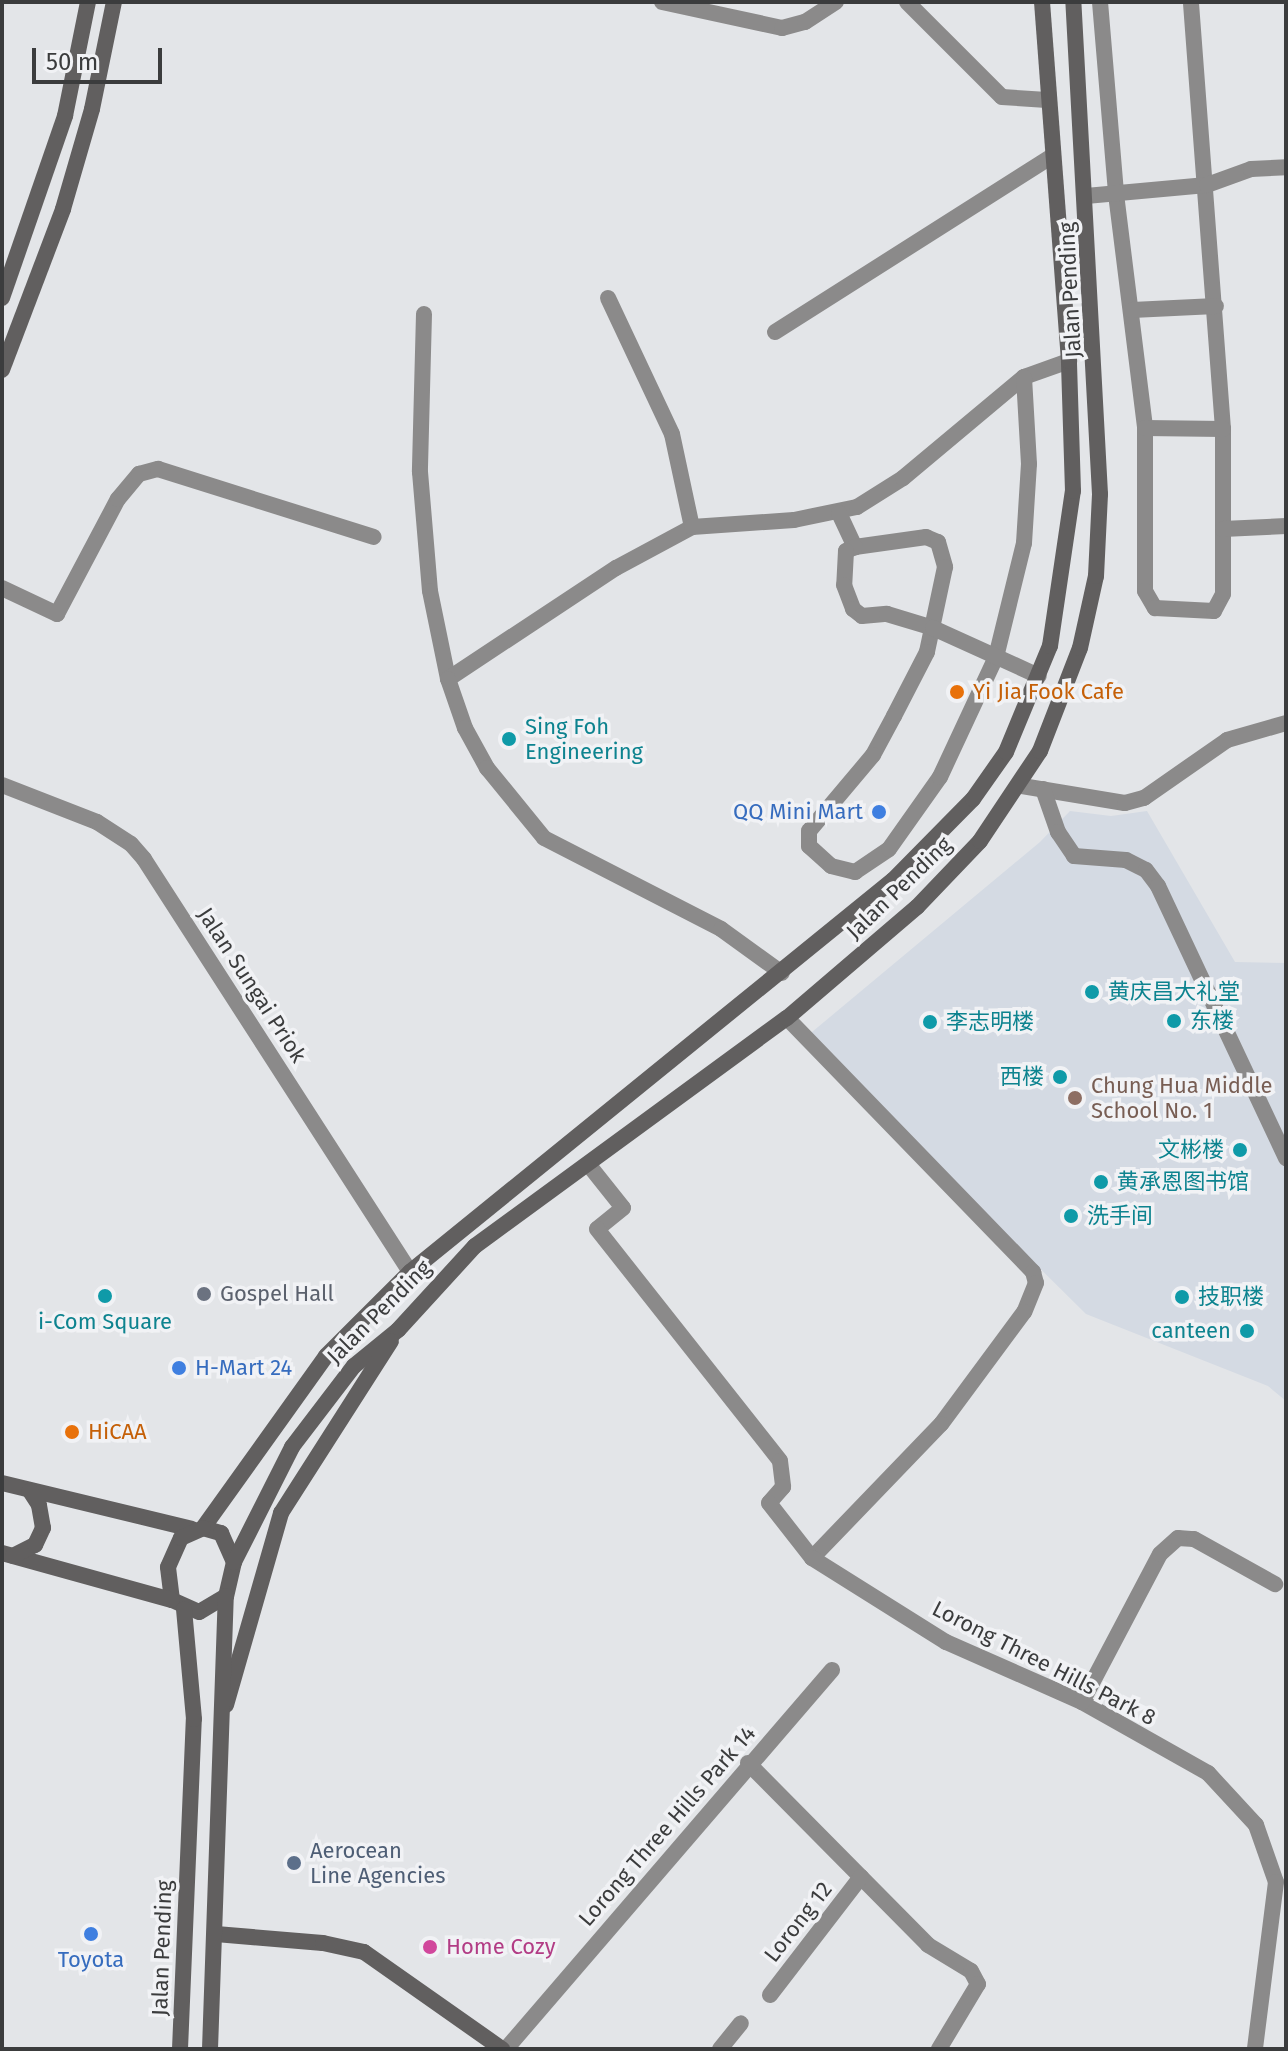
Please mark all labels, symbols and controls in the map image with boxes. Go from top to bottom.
scale bar [36,32,166,82]
text: 50 m [46,48,98,76]
street label: Jalan Pending [1053,221,1087,359]
place label: Yi Jia Fook Cafe [973,679,1124,705]
marker: Yi Jia Fook Cafe [948,683,966,701]
place label: Sing Foh Engineering [525,713,643,764]
marker: Sing Foh Engineering [500,730,518,748]
place label: QQ Mini Mart [733,799,863,825]
marker: QQ Mini Mart [870,803,888,821]
street label: Jalan Pending [841,831,957,945]
street label: Jalan Sungai Priok [192,903,312,1067]
place label: 黄庆昌大礼堂 [1108,979,1240,1005]
marker: 黄庆昌大礼堂 [1083,983,1101,1001]
place label: 东楼 [1190,1008,1234,1034]
place label: 李志明楼 [946,1009,1034,1035]
marker: 东楼 [1165,1012,1183,1030]
marker: 李志明楼 [921,1013,939,1031]
place label: 西楼 [1000,1064,1044,1090]
marker: 西楼 [1051,1068,1069,1086]
place label: Chung Hua Middle School No. 1 [1091,1072,1272,1124]
marker: Chung Hua Middle School No. 1 [1066,1089,1084,1107]
place label: 文彬楼 [1158,1137,1224,1163]
marker: 文彬楼 [1231,1141,1249,1159]
place label: 黄承恩图书馆 [1117,1169,1249,1195]
marker: 黄承恩图书馆 [1092,1173,1110,1191]
place label: 洗手间 [1087,1203,1153,1229]
marker: 洗手间 [1062,1207,1080,1225]
street label: Jalan Pending [322,1255,436,1369]
place label: Gospel Hall [220,1281,334,1307]
place label: 技职楼 [1198,1284,1264,1310]
marker: Gospel Hall [195,1285,213,1303]
marker: i-Com Square [96,1287,114,1305]
marker: 技职楼 [1173,1288,1191,1306]
place label: i-Com Square [38,1309,172,1335]
place label: canteen [1151,1318,1231,1344]
marker: canteen [1238,1322,1256,1340]
place label: H-Mart 24 [195,1355,292,1381]
marker: H-Mart 24 [170,1359,188,1377]
place label: HiCAA [88,1419,147,1445]
marker: HiCAA [63,1423,81,1441]
street label: Lorong Three Hills Park 8 [928,1595,1160,1731]
street label: Lorong Three Hills Park 14 [573,1721,761,1931]
place label: Aerocean Line Agencies [310,1837,445,1888]
marker: Aerocean Line Agencies [285,1854,303,1872]
street label: Lorong 12 [759,1877,837,1967]
street label: Jalan Pending [146,1879,178,2017]
marker: Toyota [82,1925,100,1943]
place label: Home Cozy [446,1934,555,1960]
marker: Home Cozy [421,1938,439,1956]
place label: Toyota [58,1947,124,1973]

